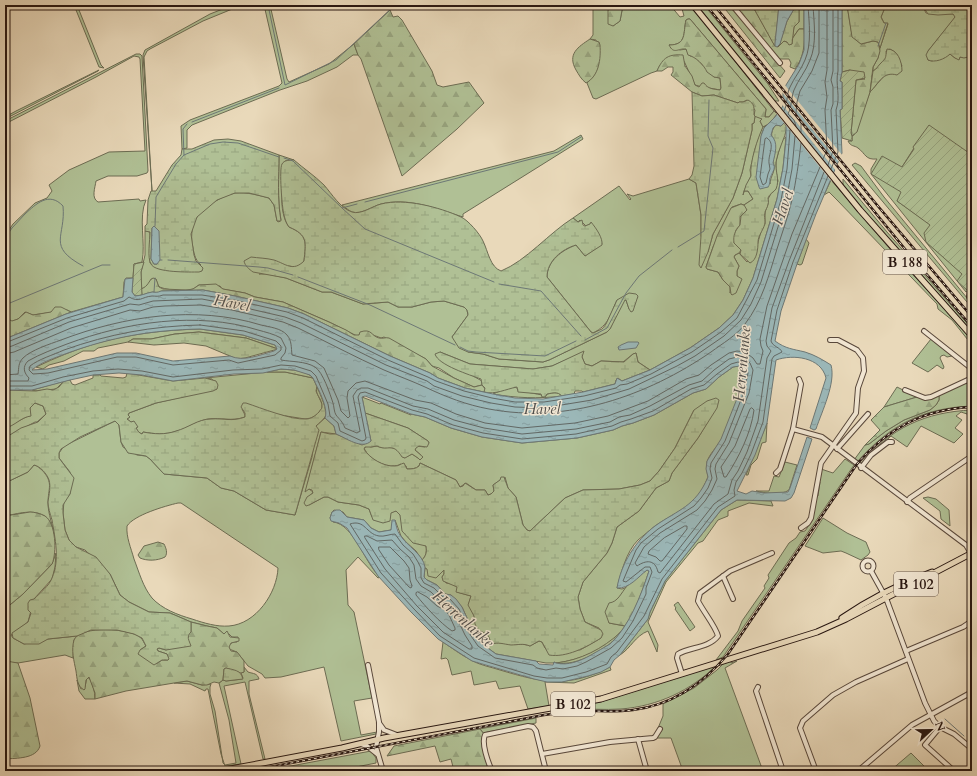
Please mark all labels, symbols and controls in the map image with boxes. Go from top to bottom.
water label: Havel [767,185,800,228]
road number: B 188 [883,250,927,274]
water label: Havel [212,289,253,317]
water label: Herrenlanke [728,324,756,403]
water label: Havel [523,398,561,420]
road number: B 102 [894,572,938,596]
water label: Herrenlanke [427,585,499,653]
road number: B 102 [551,692,595,716]
north arrow [911,710,951,750]
text: N [931,719,949,734]

